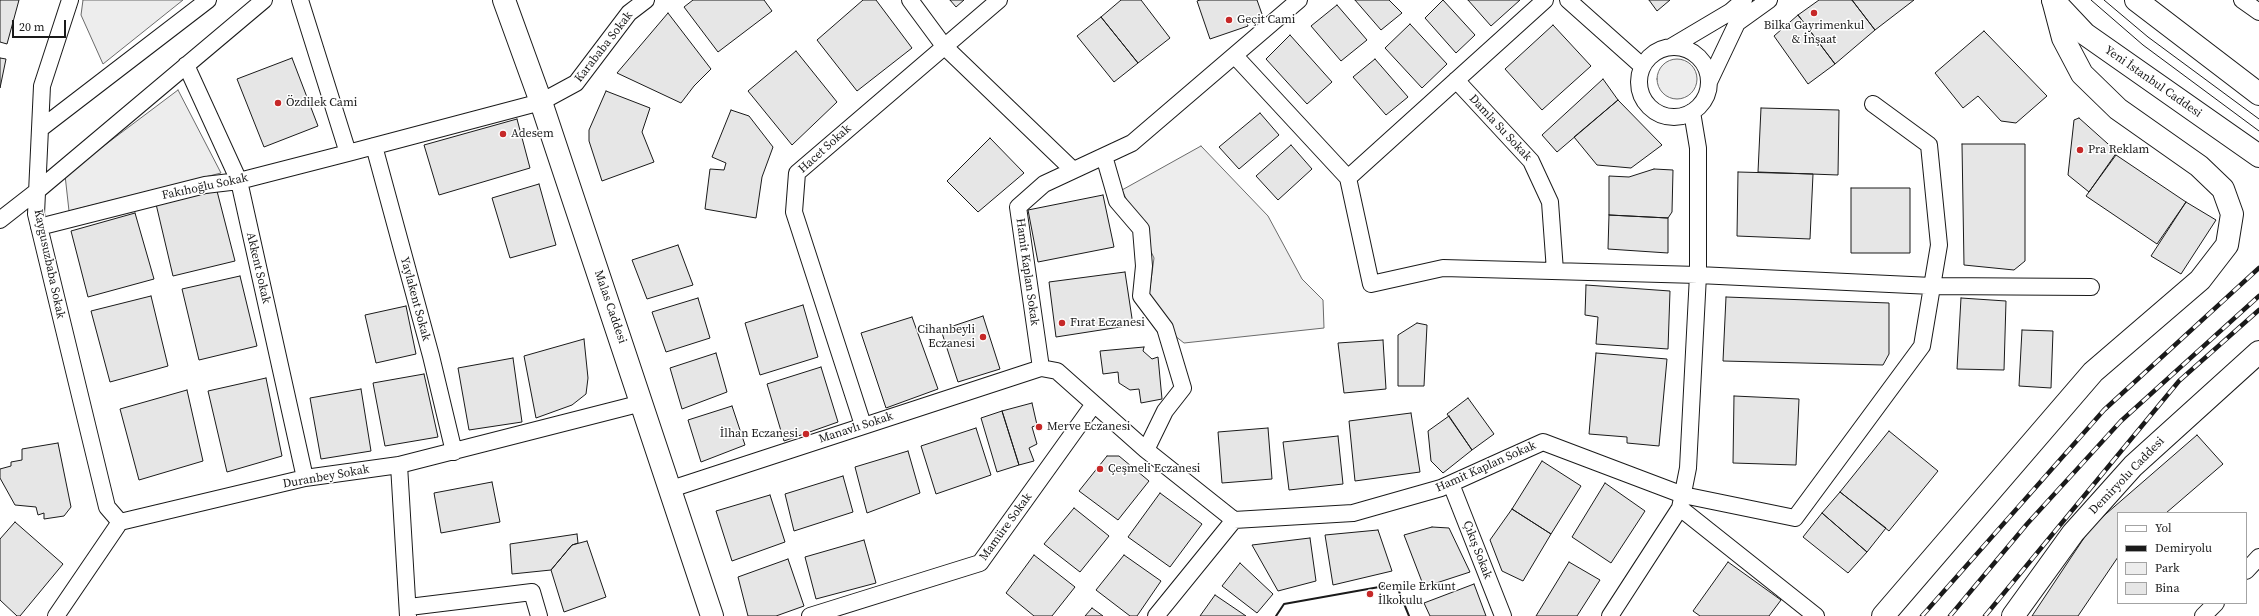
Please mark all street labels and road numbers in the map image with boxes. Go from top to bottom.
street label: Karababa Sokak [572,9,636,85]
street label: Yeni İstanbul Caddesi [2102,43,2204,121]
street label: Damla Su Sokak [1466,92,1534,164]
street label: Hacet Sokak [796,122,854,176]
street label: Fakıhoğlu Sokak [161,171,249,203]
street label: Kaygusuzbaba Sokak [30,208,68,320]
street label: Hamit Kaplan Sokak [1012,217,1042,327]
street label: Akkent Sokak [243,231,273,305]
street label: Yaylakent Sokak [397,255,433,343]
street label: Malas Caddesi [591,269,629,345]
street label: Manavlı Sokak [817,409,895,447]
street label: Demiryolu Caddesi [2086,434,2168,518]
street label: Hamit Kaplan Sokak [1434,438,1538,496]
street label: Duranbey Sokak [282,462,370,492]
street label: Mamüre Sokak [977,490,1035,564]
street label: Çıkış Sokak [1459,519,1495,581]

